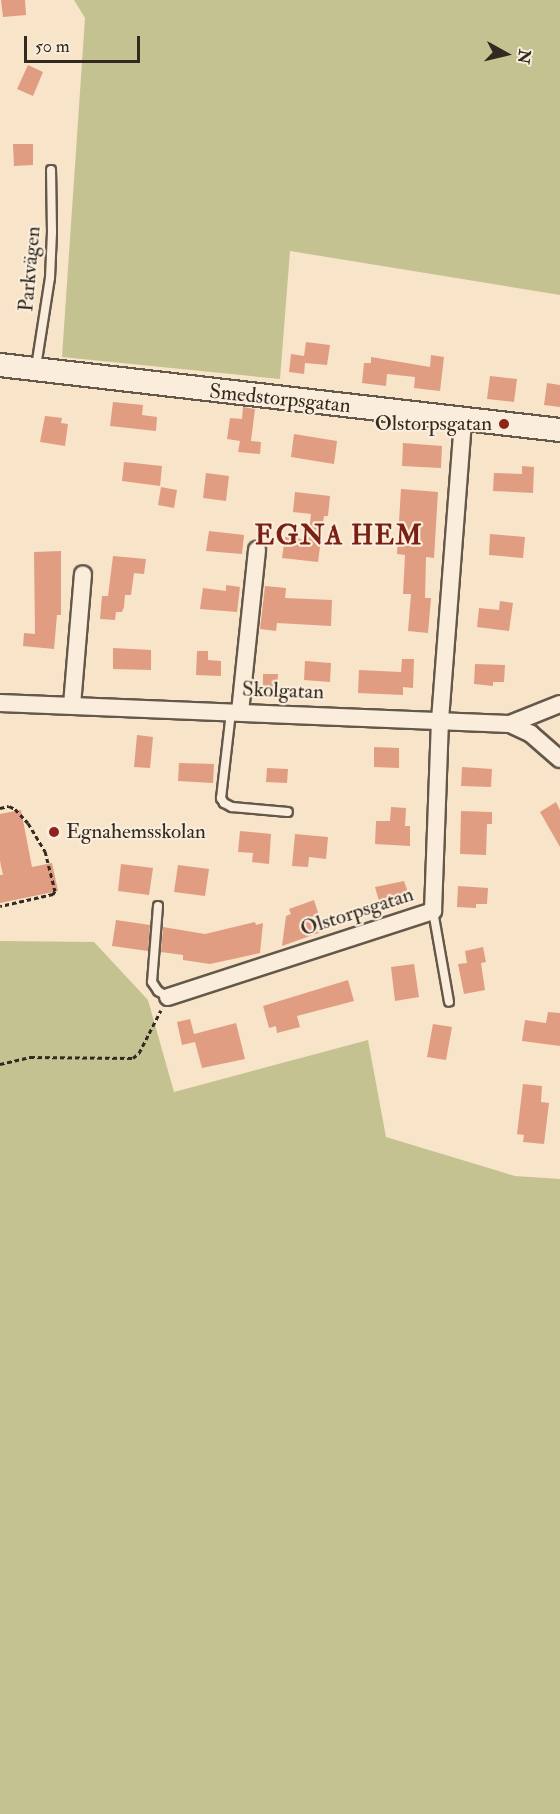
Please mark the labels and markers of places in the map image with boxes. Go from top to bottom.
place label: Olstorpsgatan [375,411,492,437]
marker: Olstorpsgatan [497,417,511,431]
place label: Egnahemsskolan [66,819,206,845]
marker: Egnahemsskolan [47,825,61,839]

